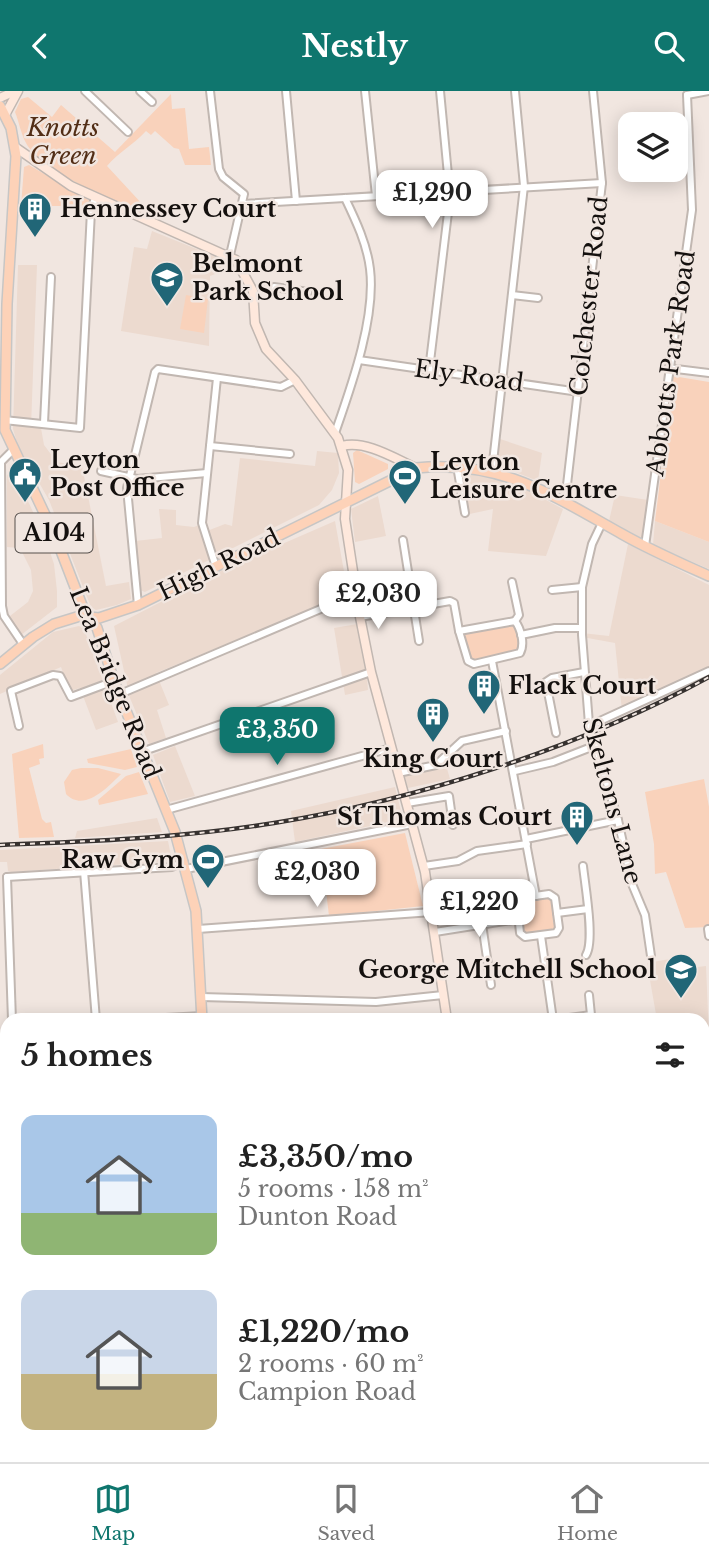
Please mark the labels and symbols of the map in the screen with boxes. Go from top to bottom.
park label: Knotts Green [26,113,99,170]
pin: £1,290 [375,171,489,230]
building icon: Hennessey Court [16,190,54,239]
place label: Hennessey Court [60,194,277,223]
street label: Colchester Road [564,194,613,397]
street label: Abbotts Park Road [640,248,701,479]
place label: Belmont Park School [192,249,344,306]
school or university icon: Belmont Park School [148,259,186,308]
street label: Ely Road [412,353,526,398]
place label: Leyton Post Office [50,445,184,502]
place label: Leyton Leisure Centre [430,447,618,504]
public building icon: Leyton Post Office [6,455,44,504]
sports icon: Leyton Leisure Centre [386,457,424,506]
road number: A104 [16,513,92,553]
street label: High Road [153,523,284,607]
pin: £2,030 [321,571,435,631]
street label: Lea Bridge Road [64,583,167,783]
building icon: Flack Court [465,667,503,716]
place label: Flack Court [508,671,657,700]
building icon: King Court [414,695,452,744]
pin: £3,350 [220,707,334,767]
street label: Skeltons Lane [576,715,649,887]
place label: King Court [363,744,504,773]
building icon: St Thomas Court [558,798,596,847]
place label: St Thomas Court [337,802,553,831]
sports icon: Raw Gym [189,841,227,890]
place label: Raw Gym [61,845,184,874]
pin: £2,030 [260,849,374,909]
pin: £1,220 [422,879,536,939]
school or university icon: George Mitchell School [662,951,700,1000]
place label: George Mitchell School [358,955,656,984]

